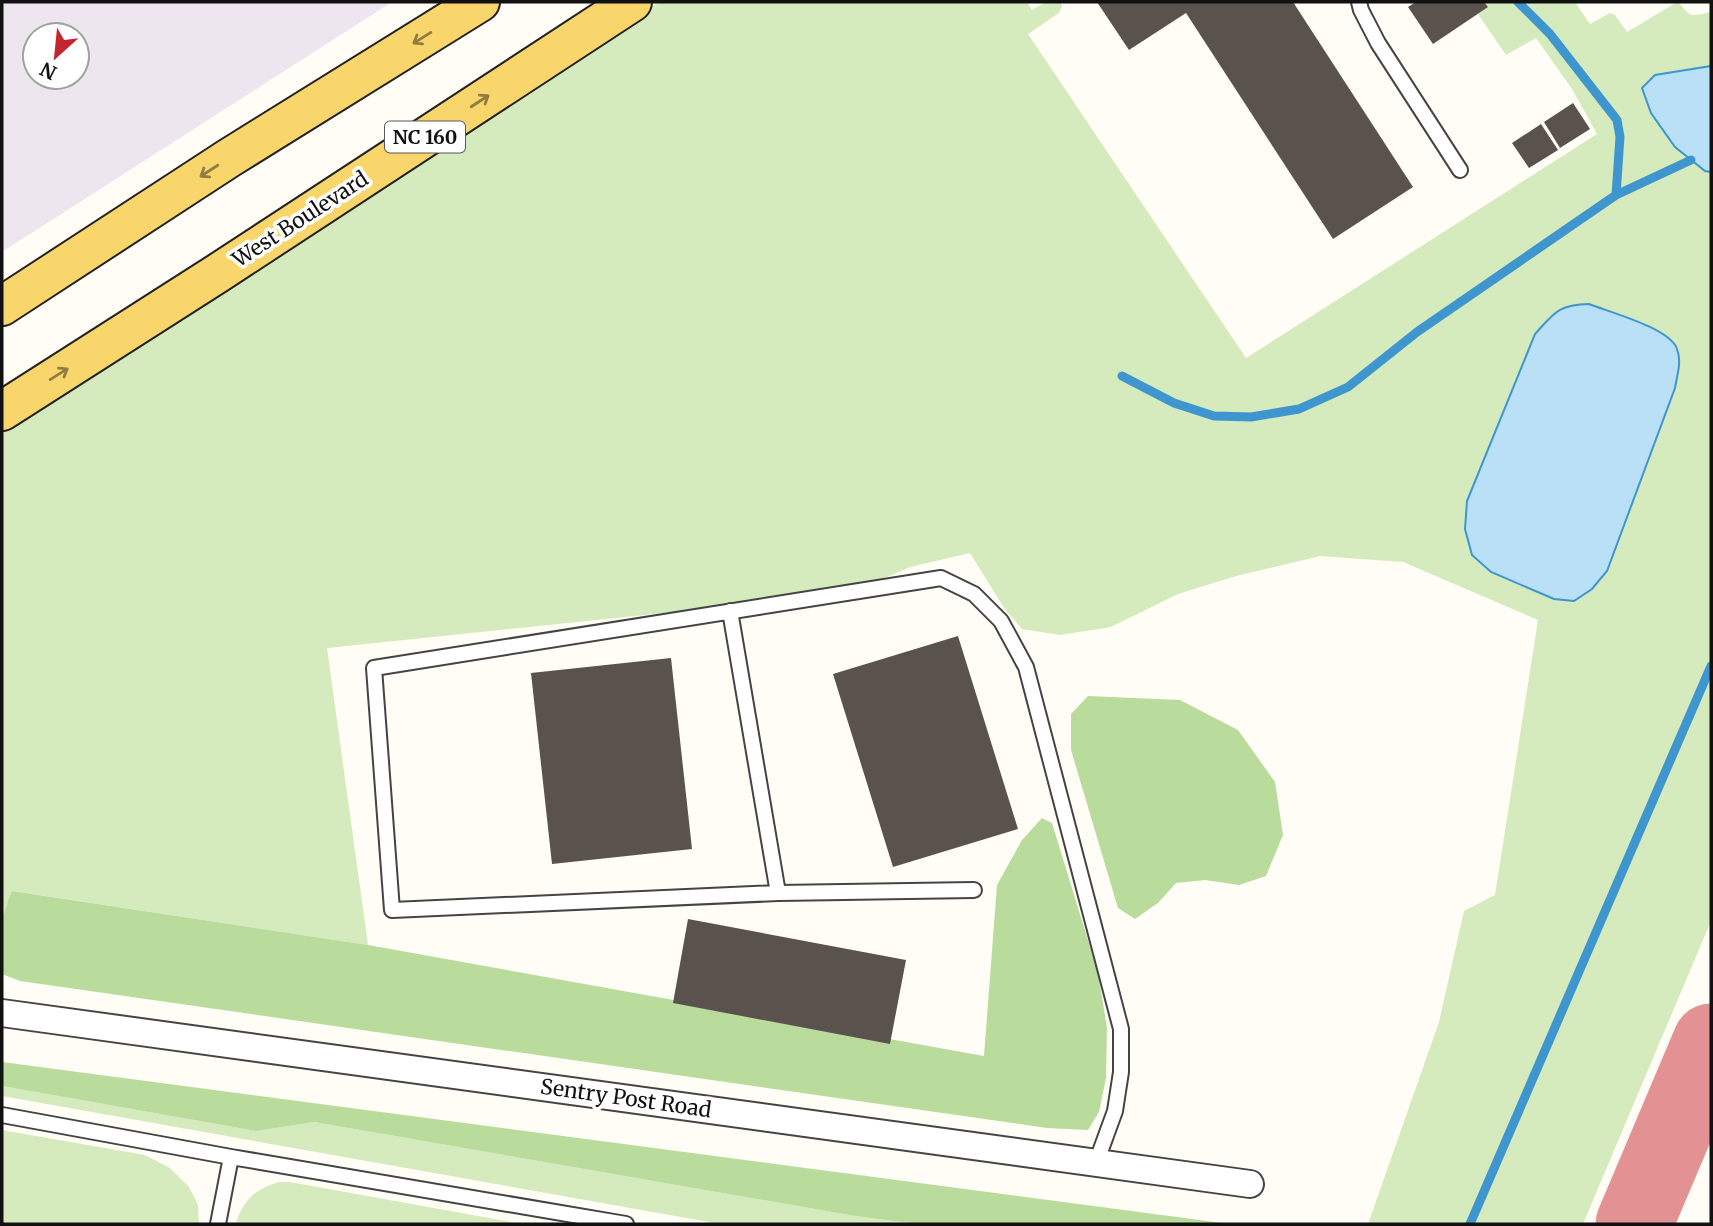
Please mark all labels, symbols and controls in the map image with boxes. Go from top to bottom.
north arrow [21,21,91,91]
one-way arrow [412,31,432,45]
text: N [36,57,60,85]
one-way arrow [470,94,490,108]
road number: NC 160 [385,122,465,153]
one-way arrow [200,164,219,178]
street label: West Boulevard [226,165,373,274]
one-way arrow [49,367,69,381]
street label: Sentry Post Road [539,1073,714,1123]

